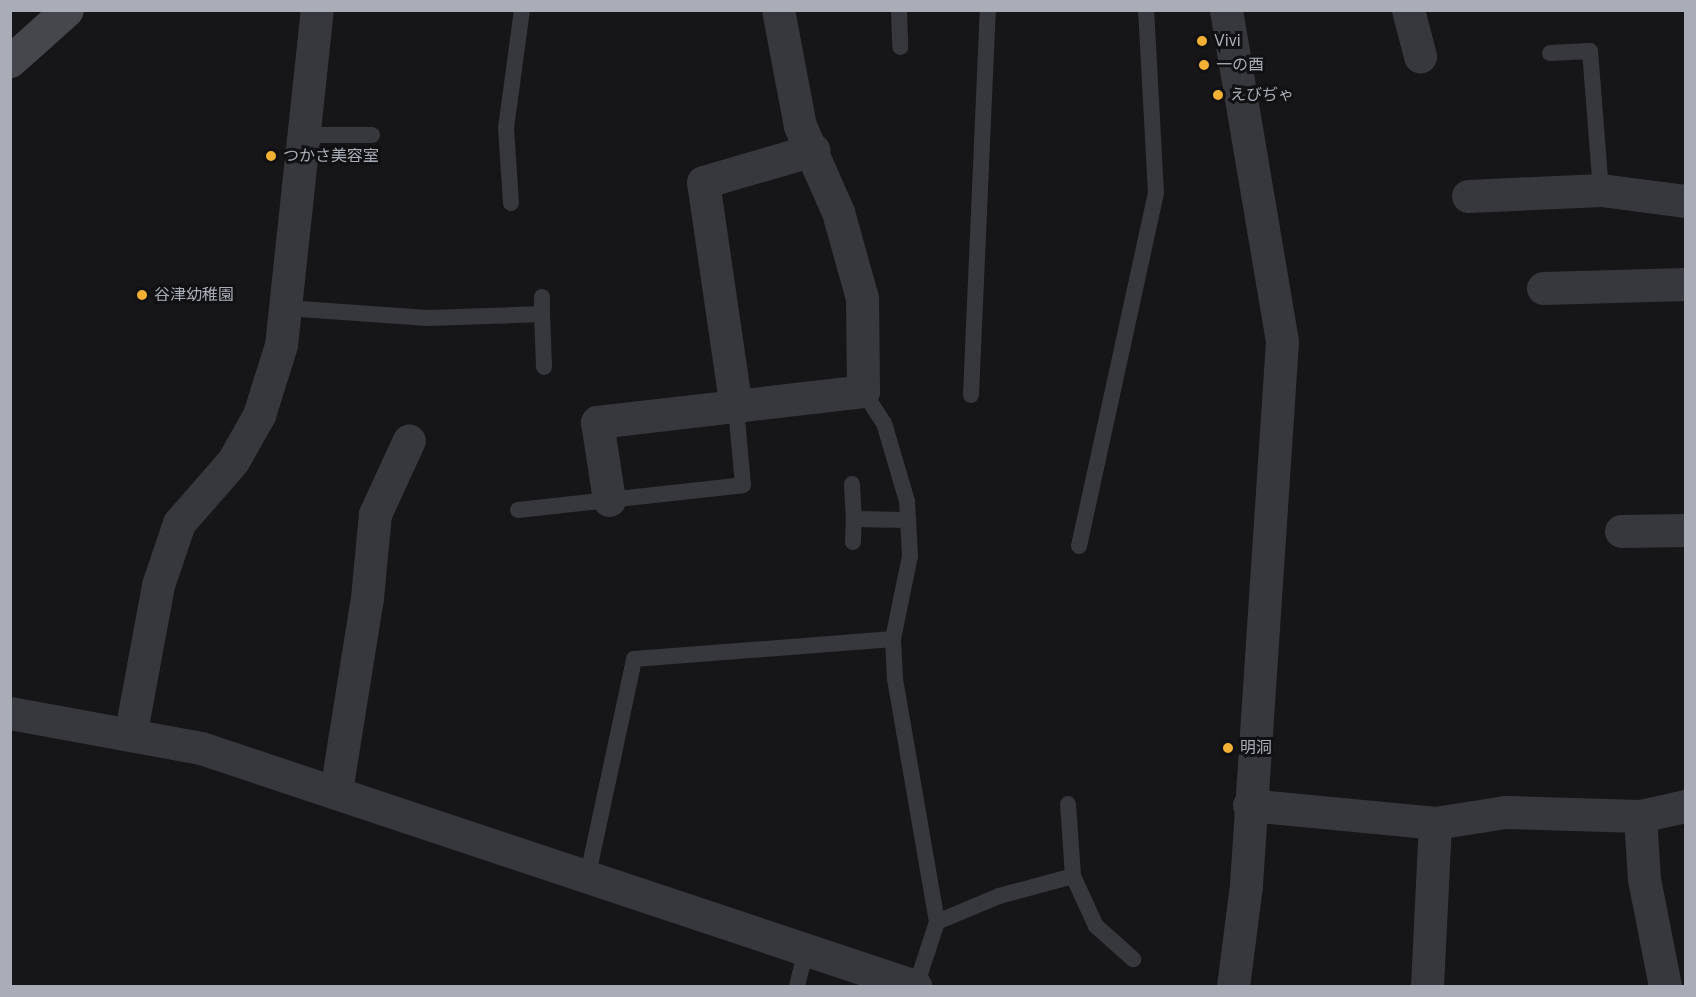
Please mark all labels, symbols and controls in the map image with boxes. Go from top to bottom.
place label: Vivi [1214,31,1241,51]
marker: Vivi [1195,34,1209,48]
place label: 一の酉 [1216,55,1264,75]
marker: 一の酉 [1197,58,1211,72]
place label: えびぢゃ [1230,85,1294,105]
marker: えびぢゃ [1211,88,1225,102]
place label: つかさ美容室 [283,146,379,166]
marker: つかさ美容室 [264,149,278,163]
place label: 谷津幼稚園 [154,285,234,305]
marker: 谷津幼稚園 [135,288,149,302]
place label: 明洞 [1240,738,1272,758]
marker: 明洞 [1221,741,1235,755]

